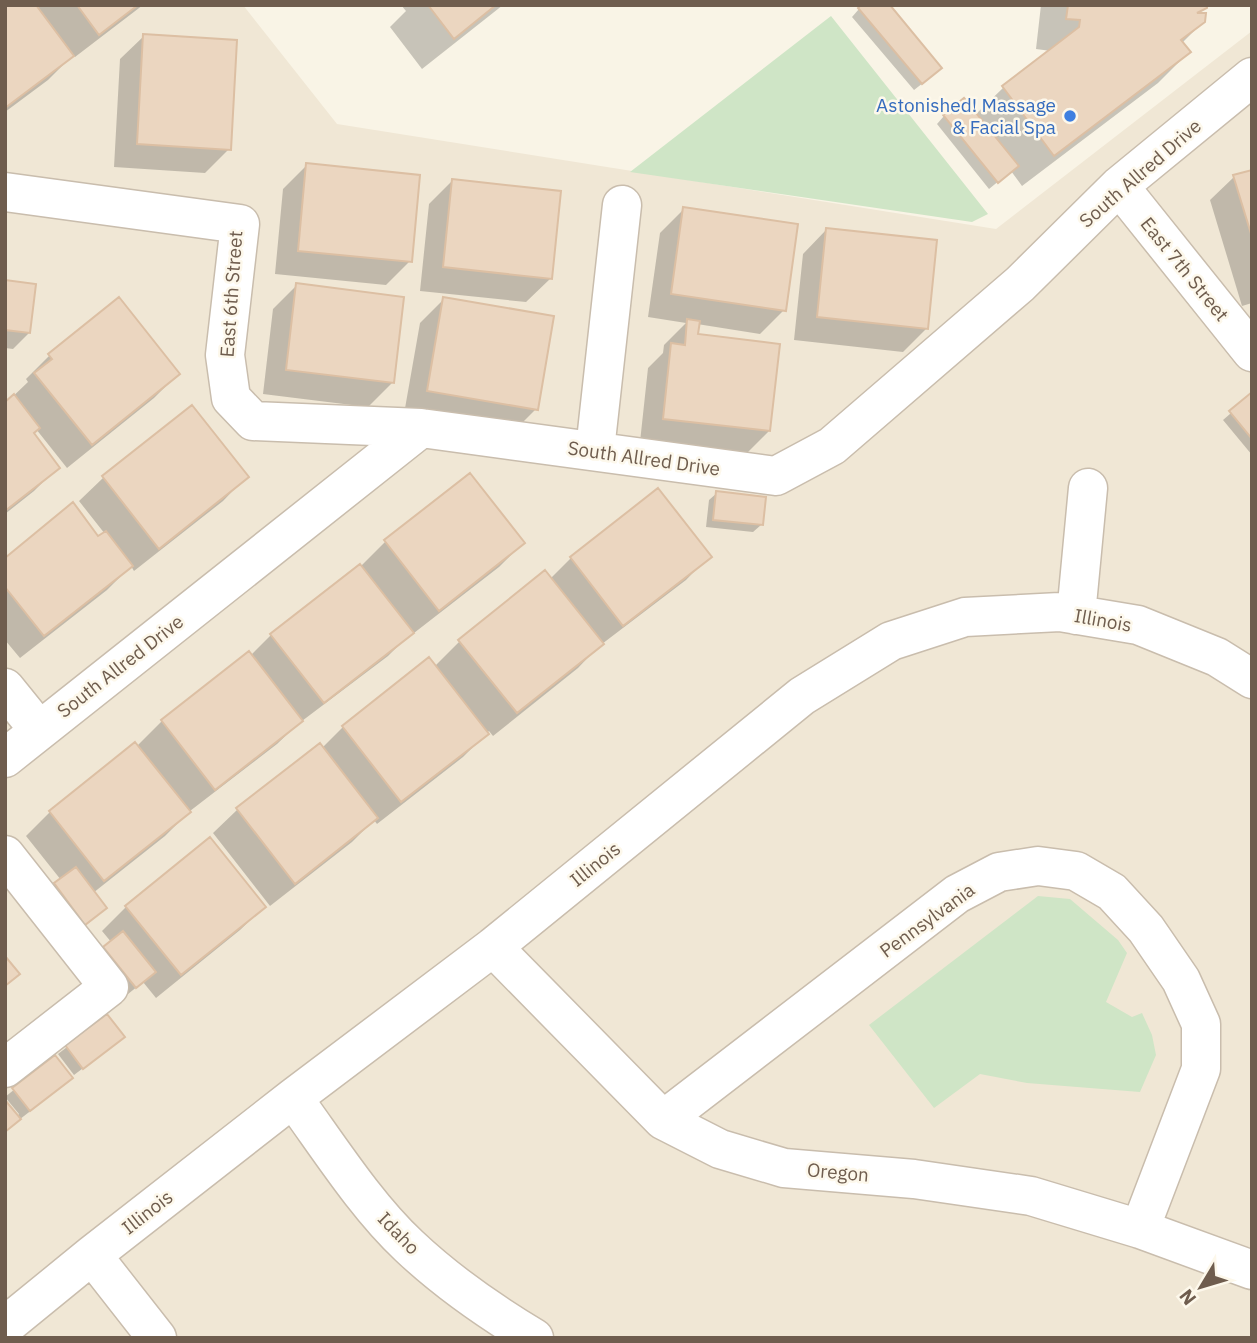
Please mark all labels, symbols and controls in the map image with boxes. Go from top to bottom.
place label: Astonished! Massage & Facial Spa [876,93,1056,139]
marker: Astonished! Massage & Facial Spa [1062,108,1078,124]
street label: South Allred Drive [1074,114,1206,232]
street label: East 7th Street [1136,212,1234,326]
street label: East 6th Street [215,230,247,358]
street label: South Allred Drive [566,435,722,481]
street label: Illinois [1072,603,1134,637]
street label: South Allred Drive [52,609,188,723]
street label: Illinois [565,836,625,892]
street label: Pennsylvania [875,878,979,962]
street label: Oregon [806,1157,870,1187]
street label: Illinois [117,1185,177,1239]
street label: Idaho [373,1207,425,1259]
north arrow [1166,1252,1236,1322]
text: N [1174,1285,1201,1310]

